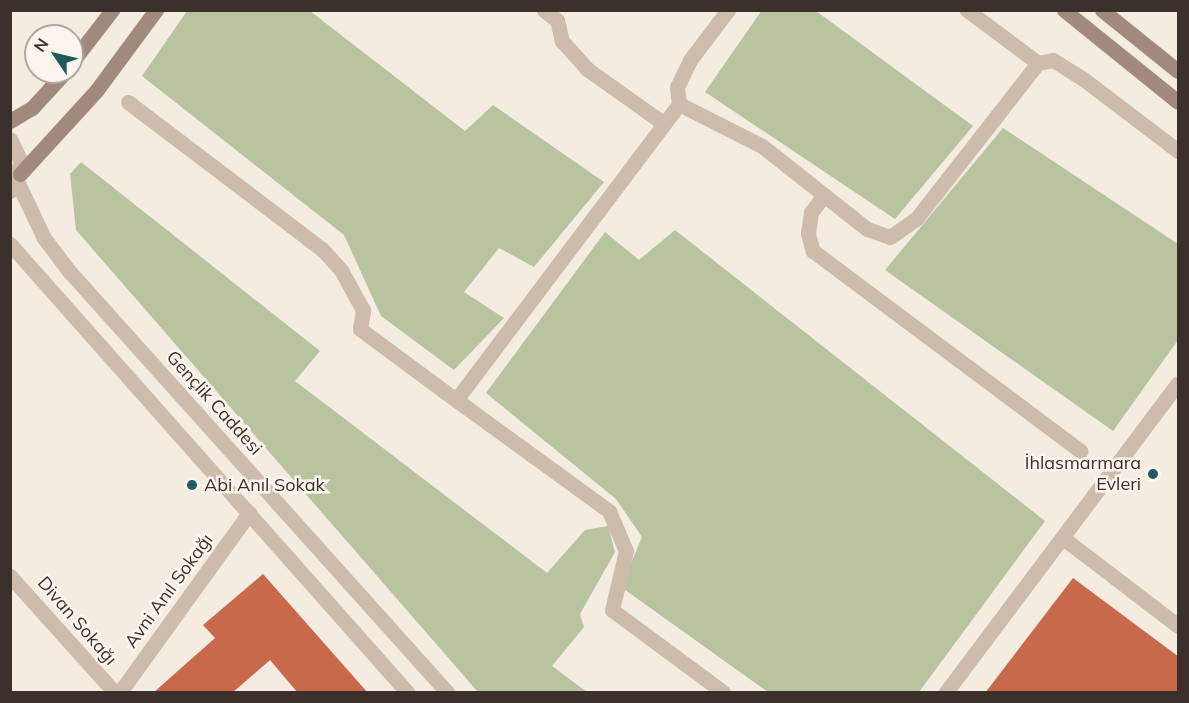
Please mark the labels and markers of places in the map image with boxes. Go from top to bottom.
place label: İhlasmarmara Evleri [1025,453,1141,496]
marker: İhlasmarmara Evleri [1146,467,1160,481]
place label: Abi Anıl Sokak [204,474,325,496]
marker: Abi Anıl Sokak [185,478,199,492]

